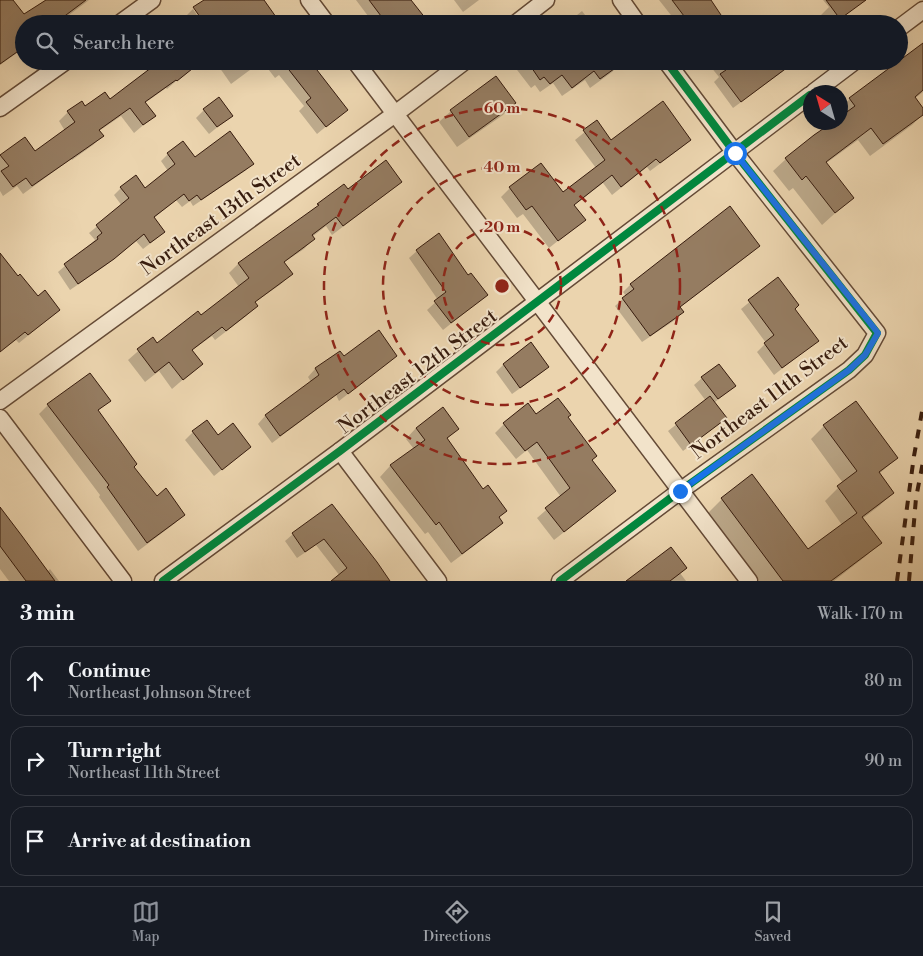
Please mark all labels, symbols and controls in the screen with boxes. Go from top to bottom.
search box [15,15,908,70]
icon: search [33,29,61,57]
text: Search here [73,31,174,55]
north arrow [803,85,848,130]
text: 60 m [484,99,521,118]
route start [724,142,747,165]
street label: Northeast 13th Street [136,148,306,282]
text: 40 m [483,158,521,177]
text: 20 m [484,218,521,237]
centre of rings [493,277,511,295]
street label: Northeast 12th Street [334,304,502,440]
street label: Northeast 11th Street [687,331,853,465]
route end [669,480,692,503]
text: 3 min [20,601,75,627]
text: Walk · 170 m [817,604,903,624]
text: Continue [68,659,151,683]
icon: ahead [21,667,49,695]
text: 80 m [864,671,902,691]
text: Northeast Johnson Street [68,683,251,703]
text: Turn right [68,739,161,763]
icon: right [21,747,49,775]
text: 90 m [864,751,902,771]
text: Northeast 11th Street [68,763,220,783]
icon: arrive [21,827,49,855]
text: Arrive at destination [68,829,251,853]
tab: Map [132,898,160,946]
tab: Directions [423,898,491,946]
tab: Saved [754,898,791,946]

